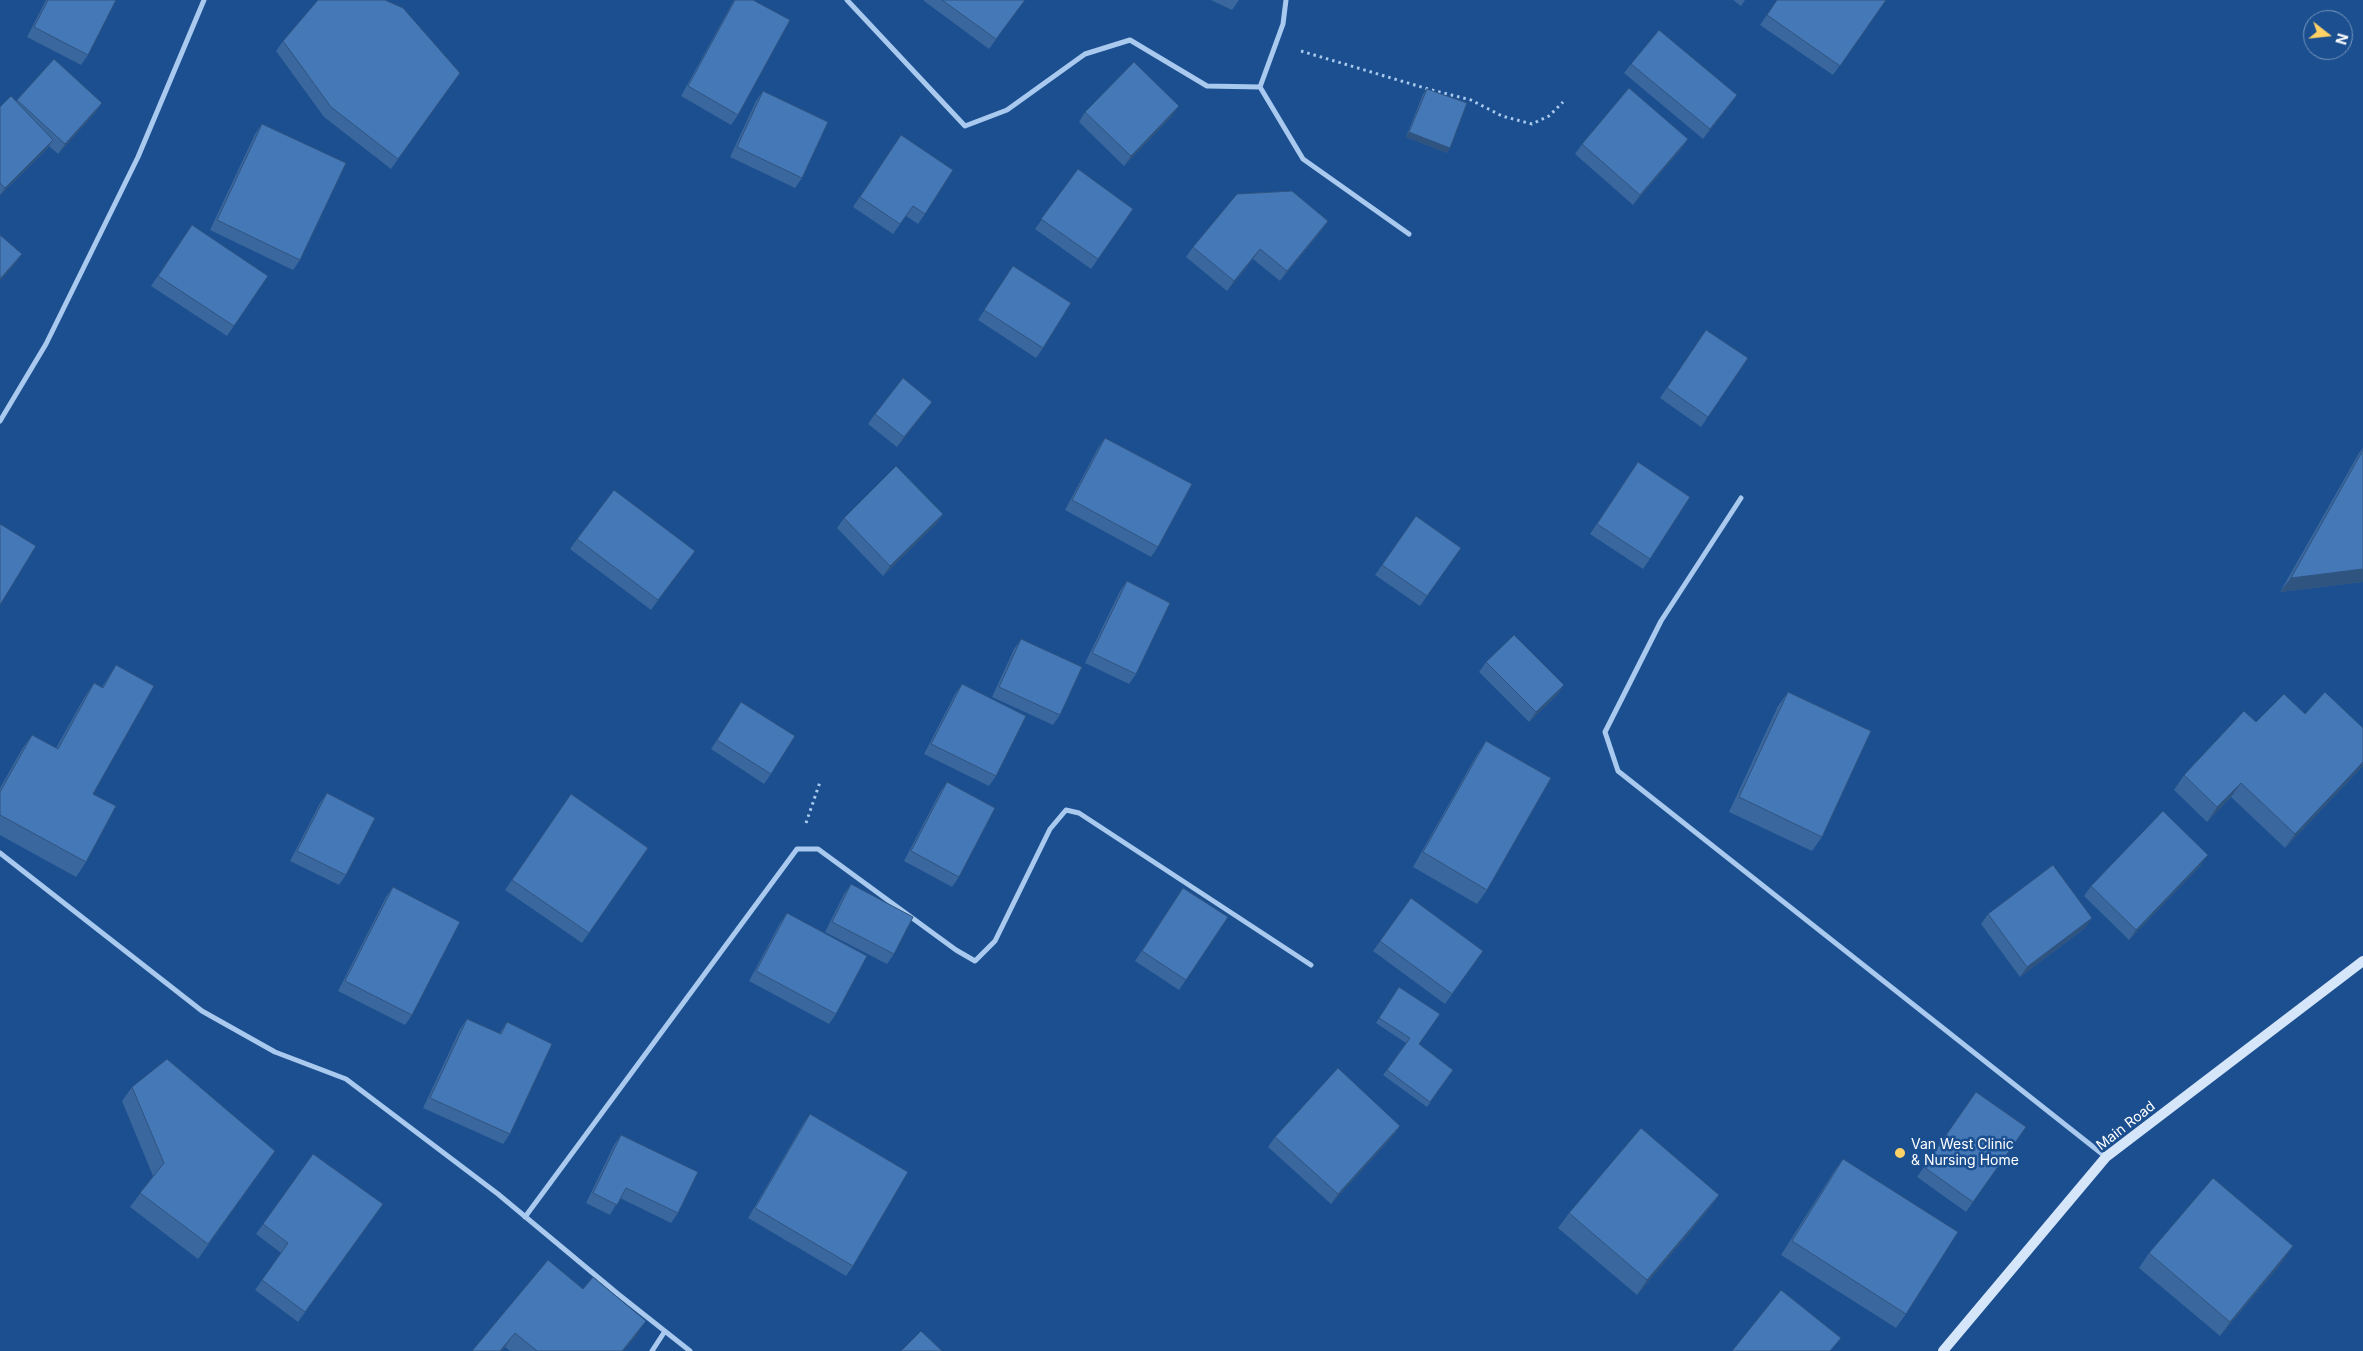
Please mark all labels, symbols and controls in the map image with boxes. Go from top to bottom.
north arrow [2303,10,2353,60]
text: N [2332,32,2352,46]
street label: Main Road [2093,1098,2159,1154]
place label: Van West Clinic & Nursing Home [1911,1137,2019,1170]
marker: Van West Clinic & Nursing Home [1893,1146,1907,1160]

